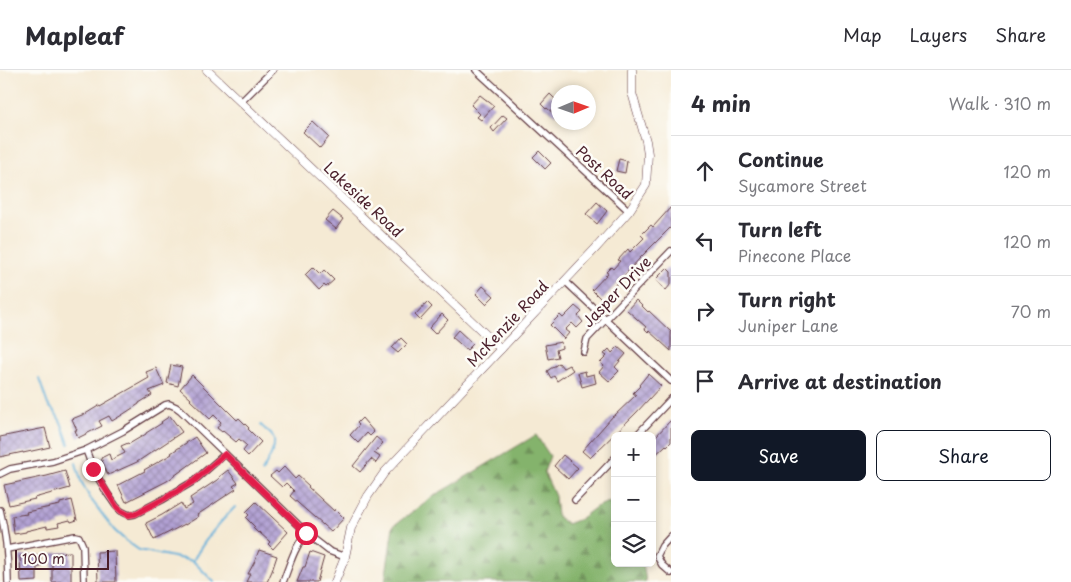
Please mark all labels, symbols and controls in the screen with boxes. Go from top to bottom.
text: Mapleaf [25,17,124,53]
text: Map [843,21,882,48]
text: Layers [910,21,967,48]
text: Share [995,21,1046,48]
north arrow [551,85,596,130]
text: 4 min [691,87,751,119]
text: Walk · 310 m [949,91,1051,115]
street label: Post Road [571,140,639,204]
text: Continue [738,145,824,173]
street label: Lakeside Road [319,156,409,242]
icon: ahead [691,157,719,185]
text: 120 m [1004,159,1051,183]
text: Sycamore Street [738,173,867,197]
text: Turn left [738,215,822,243]
icon: left [691,227,719,255]
text: 120 m [1004,229,1051,253]
text: Pinecone Place [738,243,851,267]
street label: Jasper Drive [576,250,656,332]
street label: McKenzie Road [461,275,553,371]
text: Turn right [738,285,836,313]
icon: right [691,297,719,325]
text: 70 m [1011,299,1051,323]
text: Juniper Lane [738,313,839,337]
icon: arrive [691,367,719,395]
text: Arrive at destination [738,367,942,395]
button: Save [691,430,866,481]
button: Share [876,430,1051,481]
map controls [611,432,656,567]
button: + [611,432,656,477]
route end [82,458,105,481]
button: − [611,477,656,522]
route start [295,522,318,545]
button: layers [611,522,656,567]
scale bar [15,547,109,570]
text: 100 m [22,548,65,569]

